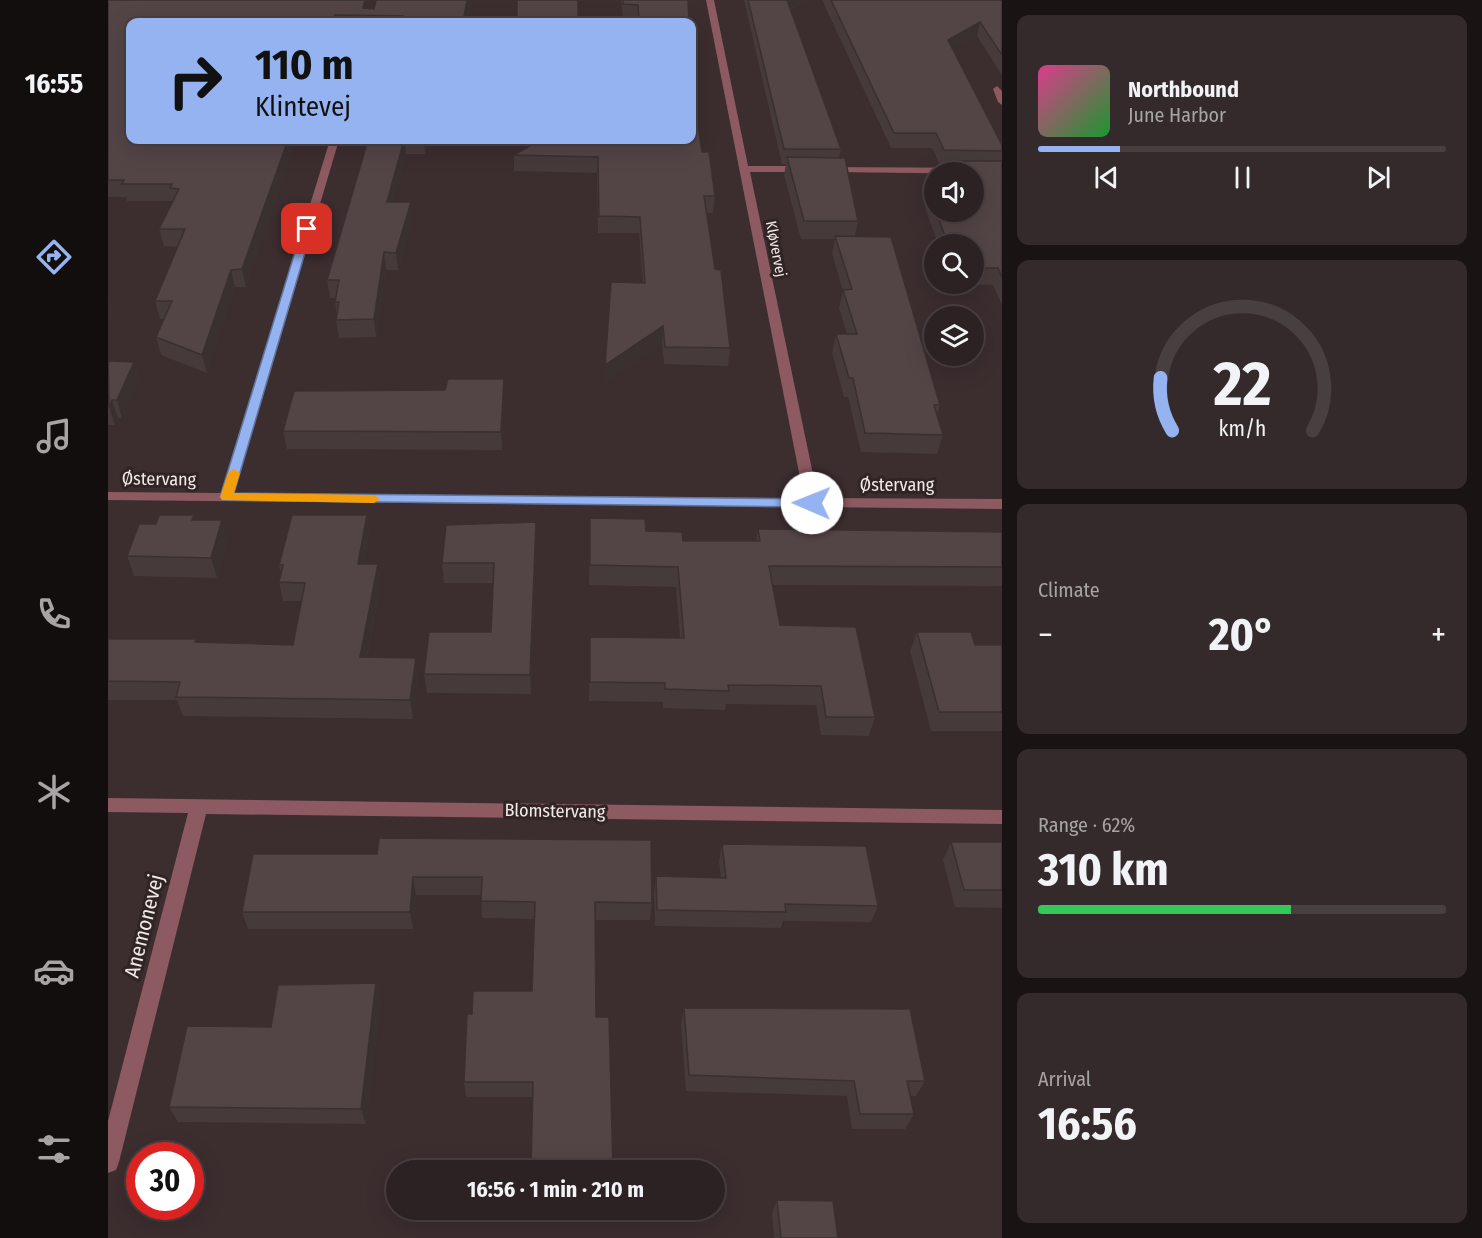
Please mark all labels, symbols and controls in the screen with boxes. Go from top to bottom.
text: 110 m [255,40,354,90]
icon: right [156,42,234,120]
text: 16:55 [25,68,83,100]
text: Northbound [1128,76,1239,103]
text: Klintevej [255,91,351,123]
text: June Harbor [1128,103,1226,127]
icon: previous [1090,161,1123,194]
icon: pause [1226,161,1259,194]
icon: next [1362,161,1395,194]
map controls [924,162,984,366]
button: sound [924,162,984,222]
pin [281,203,332,254]
icon: arrive [290,212,323,245]
street label: Kløvervej [762,219,790,279]
button: search [924,234,984,294]
icon: directions [33,236,75,278]
button: layers [924,306,984,366]
text: 22 [1212,348,1271,423]
icon: music [33,415,75,457]
text: km/h [1218,417,1266,443]
street label: Østervang [122,467,197,491]
position arrow [780,471,844,535]
street label: Østervang [860,474,935,496]
text: Climate [1038,578,1100,602]
icon: phone [33,593,75,635]
text: 20° [1209,608,1275,662]
text: − [1038,615,1053,655]
text: + [1431,615,1446,655]
icon: climate [33,771,75,813]
street label: Blomstervang [504,799,606,823]
text: Range · 62% [1038,813,1135,837]
text: 310 km [1038,843,1169,897]
street label: Anemonevej [119,871,169,981]
icon: car [33,950,75,992]
text: Arrival [1038,1067,1091,1091]
text: 16:56 [1038,1097,1137,1151]
icon: filters [33,1128,75,1170]
speed limit sign: 30 [126,1142,204,1220]
text: 16:56 · 1 min · 210 m [467,1176,644,1203]

